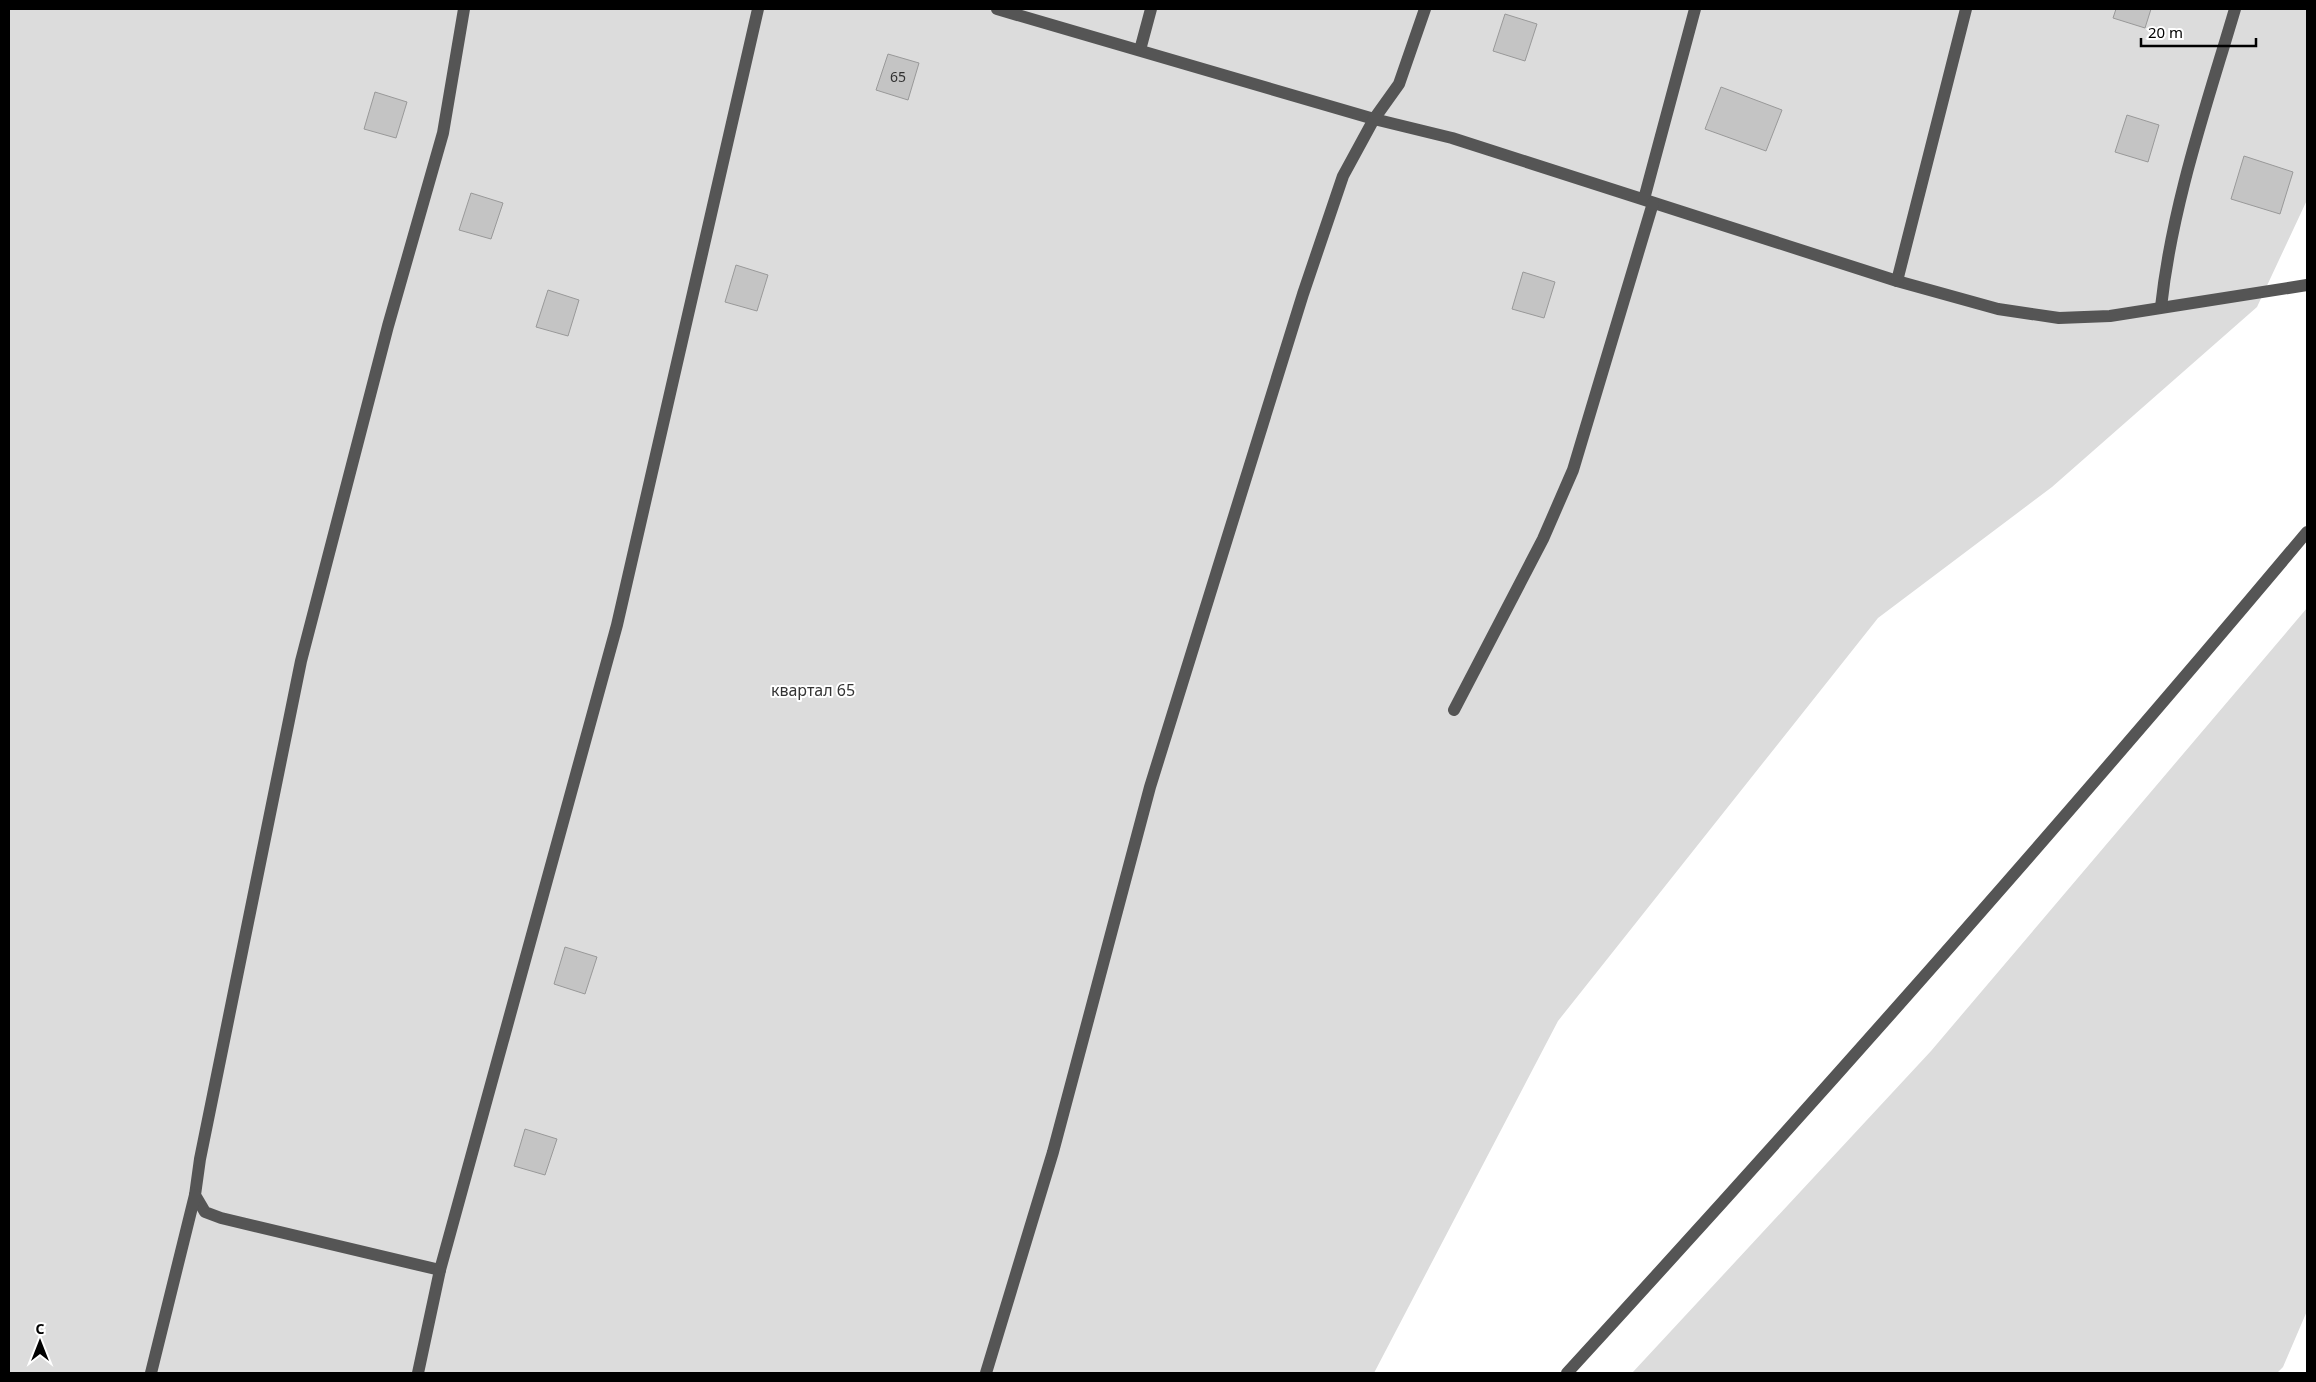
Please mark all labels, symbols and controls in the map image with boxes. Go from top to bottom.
scale bar [2141,15,2256,47]
text: 20 m [2148,22,2183,42]
house number: 65 [890,67,906,86]
park label: квартал 65 [771,679,855,701]
north arrow [15,1317,65,1367]
text: С [35,1319,45,1338]

